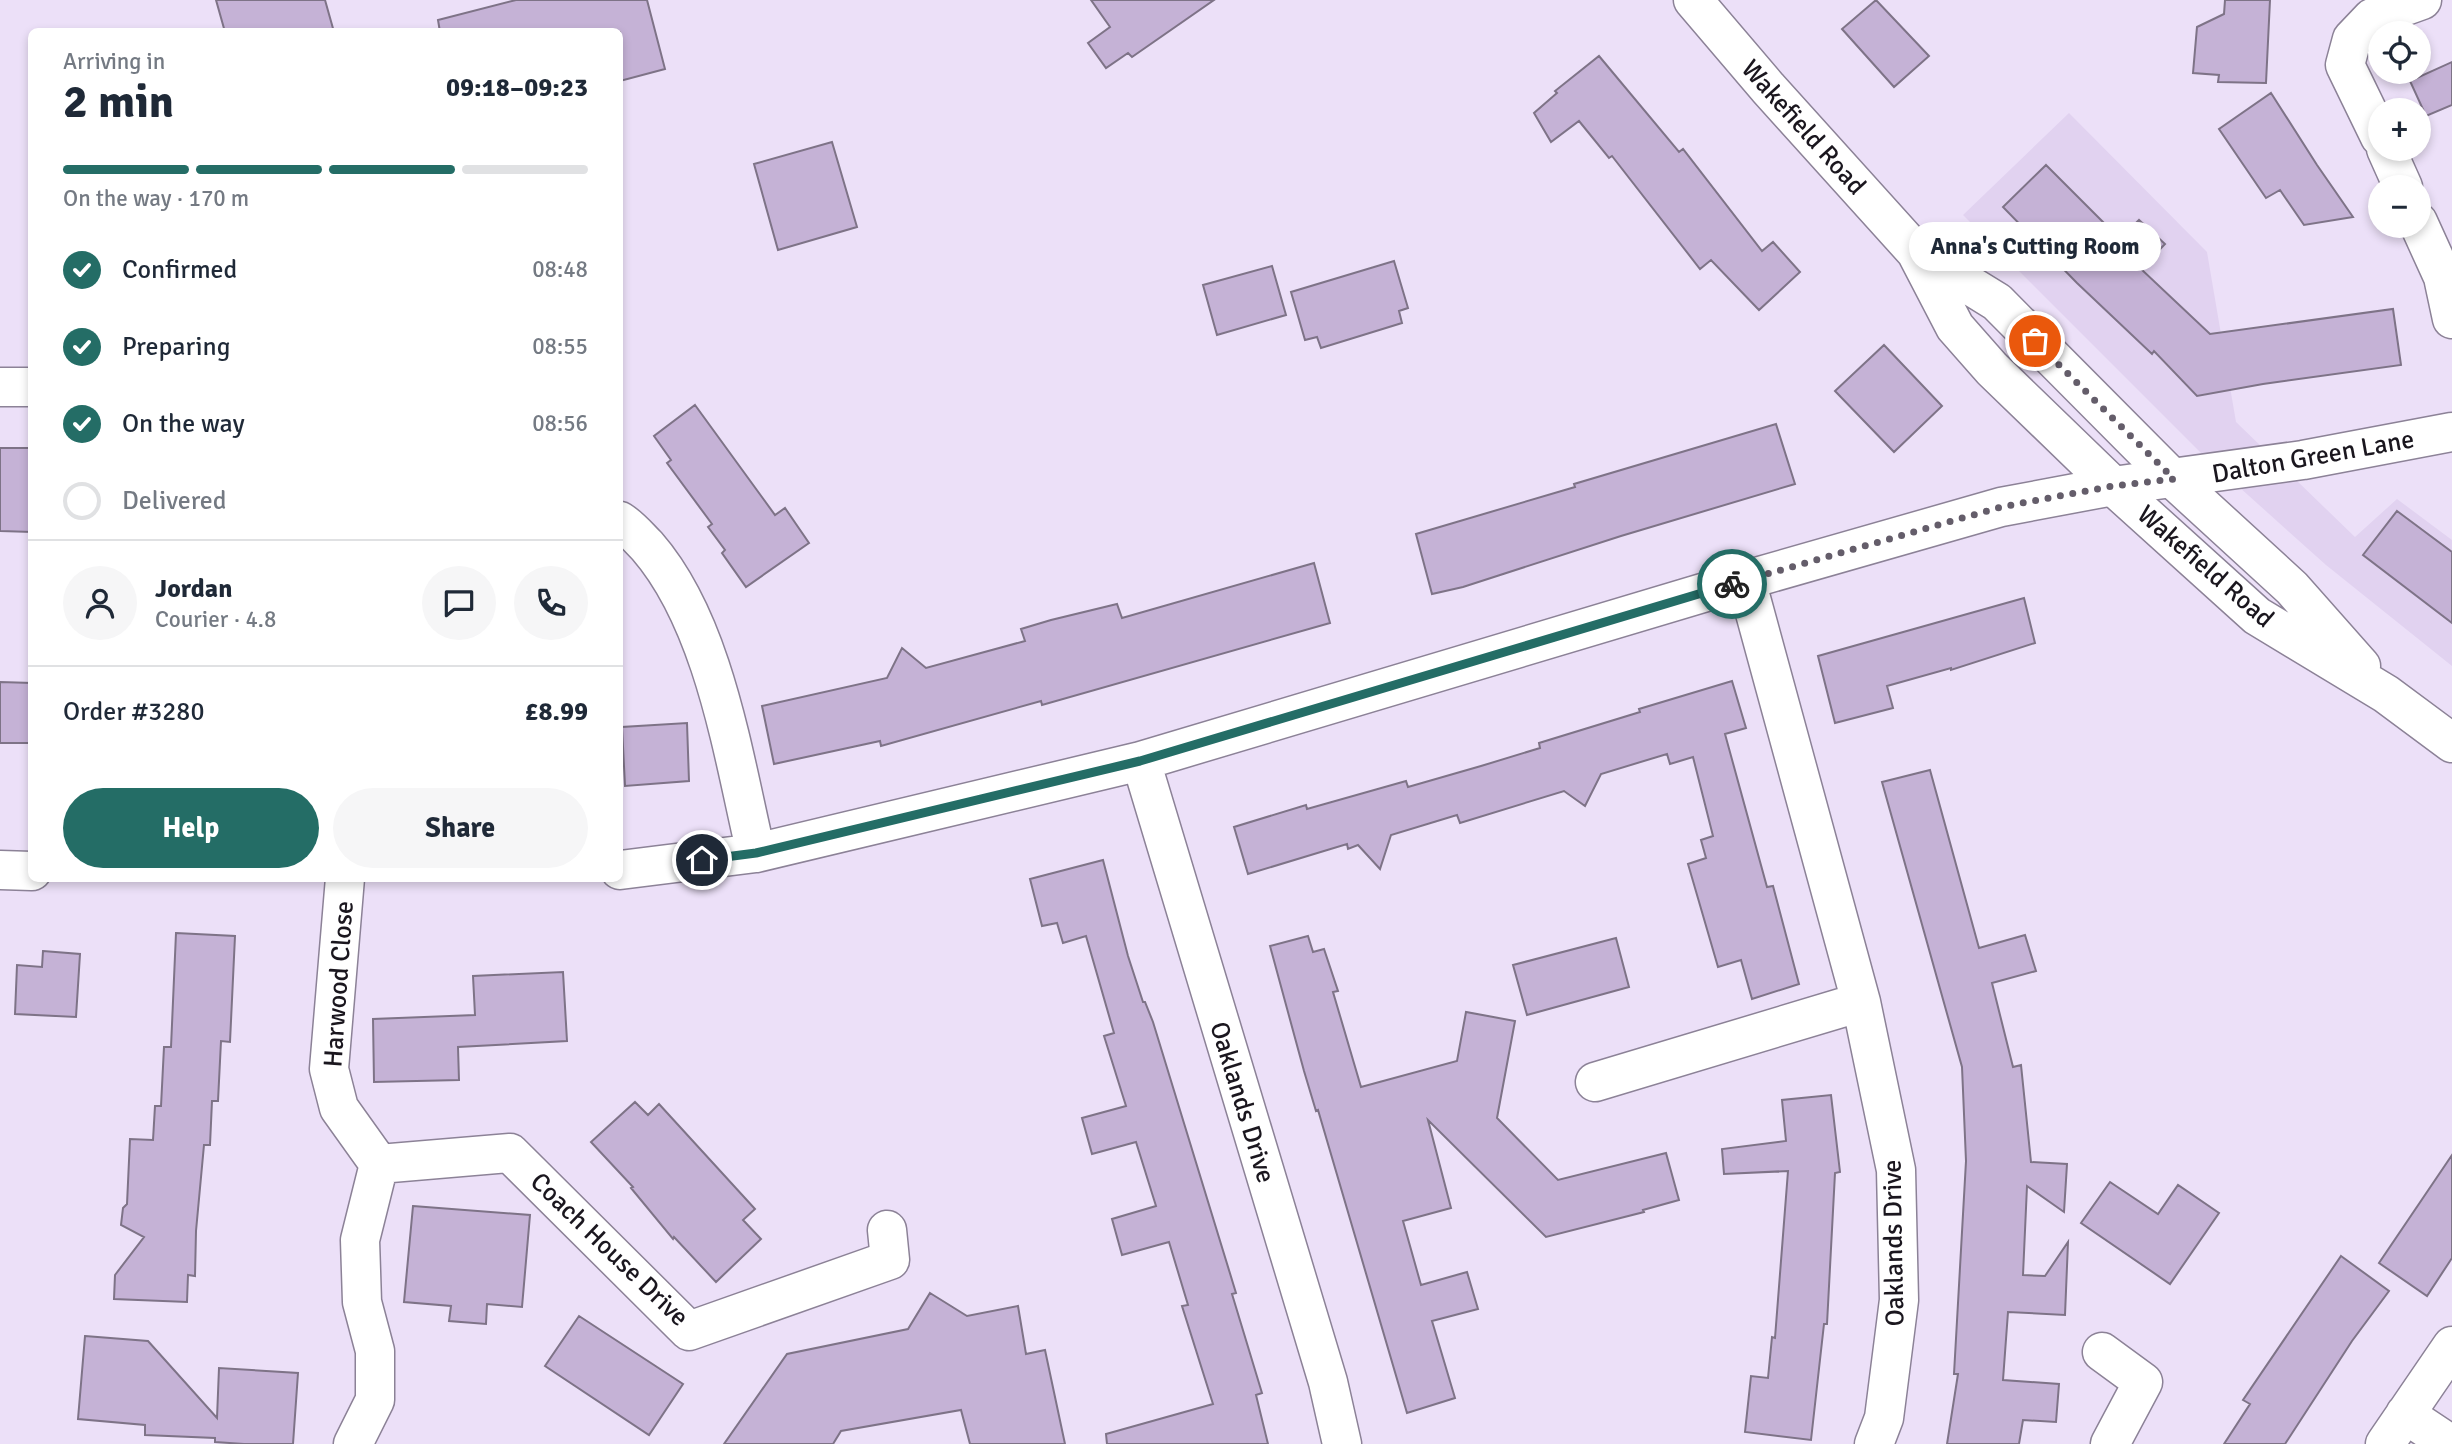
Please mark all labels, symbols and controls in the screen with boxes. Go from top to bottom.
map controls [2368,21,2431,238]
button: locate [2368,21,2431,84]
text: Arriving in [63,47,165,76]
street label: Wakefield Road [1734,54,1872,202]
text: 09:18–09:23 [446,72,588,104]
text: 2 min [63,74,174,130]
button: + [2368,98,2431,161]
button: − [2368,175,2431,238]
text: On the way · 170 m [63,184,249,213]
callout: Anna's Cutting Room [1909,222,2161,271]
text: Anna's Cutting Room [1930,232,2140,261]
icon: check [63,251,101,289]
text: Confirmed [122,254,237,286]
text: 08:48 [532,255,588,284]
pin [2005,311,2065,371]
icon: bag [2016,322,2054,360]
icon: check [63,328,101,366]
text: Preparing [122,331,230,363]
text: 08:55 [532,332,588,361]
icon: check [63,405,101,443]
text: On the way [122,408,245,440]
text: 08:56 [532,409,588,438]
street label: Dalton Green Lane [2210,423,2417,491]
text: Delivered [122,485,227,517]
street label: Wakefield Road [2130,499,2280,635]
courier [1697,549,1767,619]
icon: bike [1713,565,1751,603]
button: person [63,566,137,640]
button: chat [422,566,496,640]
button: phone [514,566,588,640]
text: Jordan [155,573,232,605]
text: Courier · 4.8 [155,605,276,634]
text: Order #3280 [63,696,204,728]
text: £8.99 [524,696,588,728]
button: Help [63,788,319,868]
button: Share [333,788,588,868]
pin [672,830,732,890]
icon: home [683,841,721,879]
street label: Harwood Close [317,900,361,1068]
street label: Oaklands Drive [1202,1018,1282,1187]
street label: Oaklands Drive [1877,1159,1911,1327]
street label: Coach House Drive [523,1166,695,1333]

